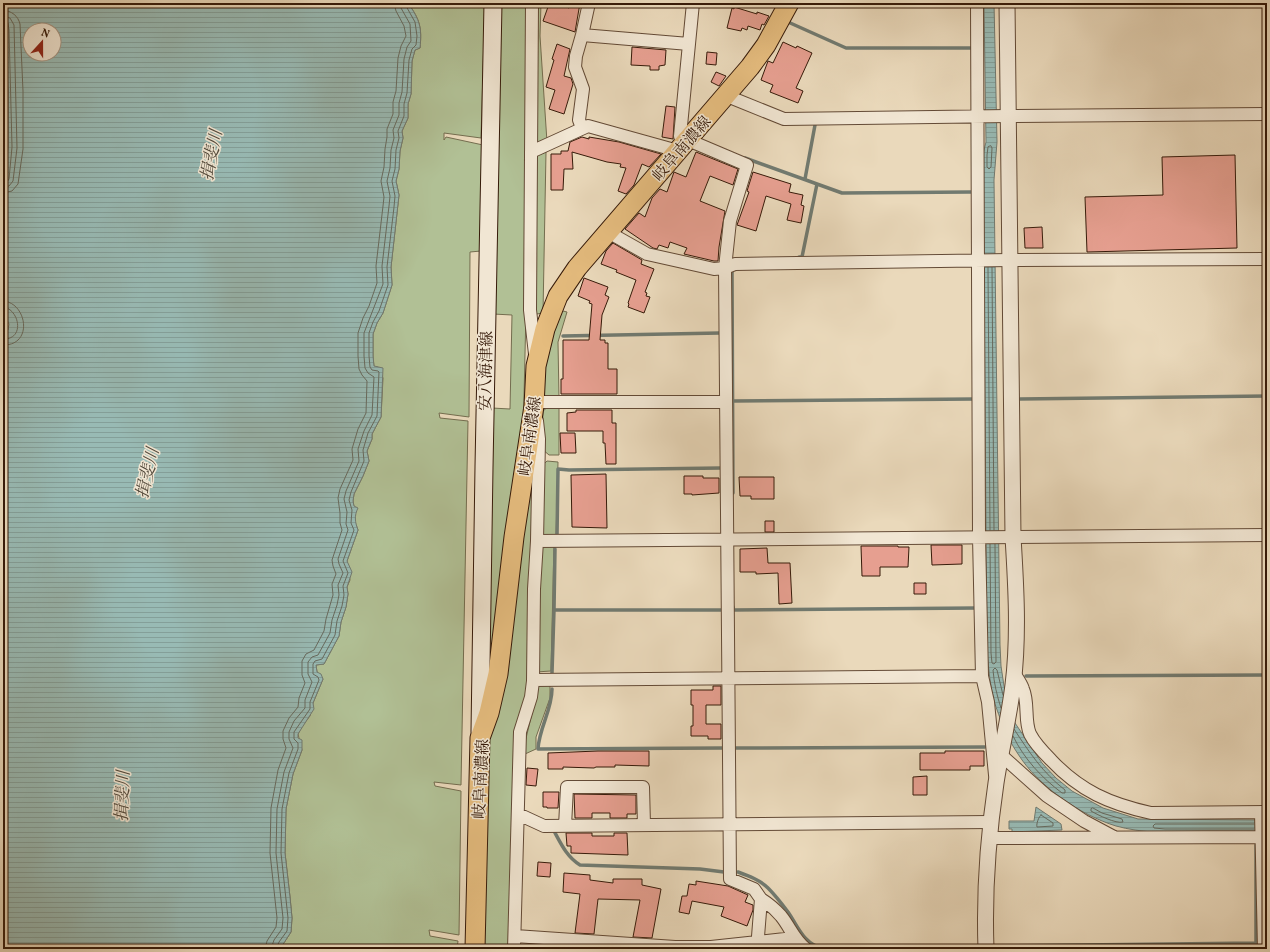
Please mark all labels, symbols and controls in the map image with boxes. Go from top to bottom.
north arrow [22,22,62,62]
text: N [39,26,51,42]
street label: 岐阜南濃線 [648,112,717,187]
water label: 揖斐川 [196,126,229,183]
street label: 安八海津線 [475,331,499,411]
street label: 岐阜南濃線 [515,395,547,477]
water label: 揖斐川 [132,444,166,501]
street label: 岐阜南濃線 [469,739,495,820]
water label: 揖斐川 [111,768,136,822]

